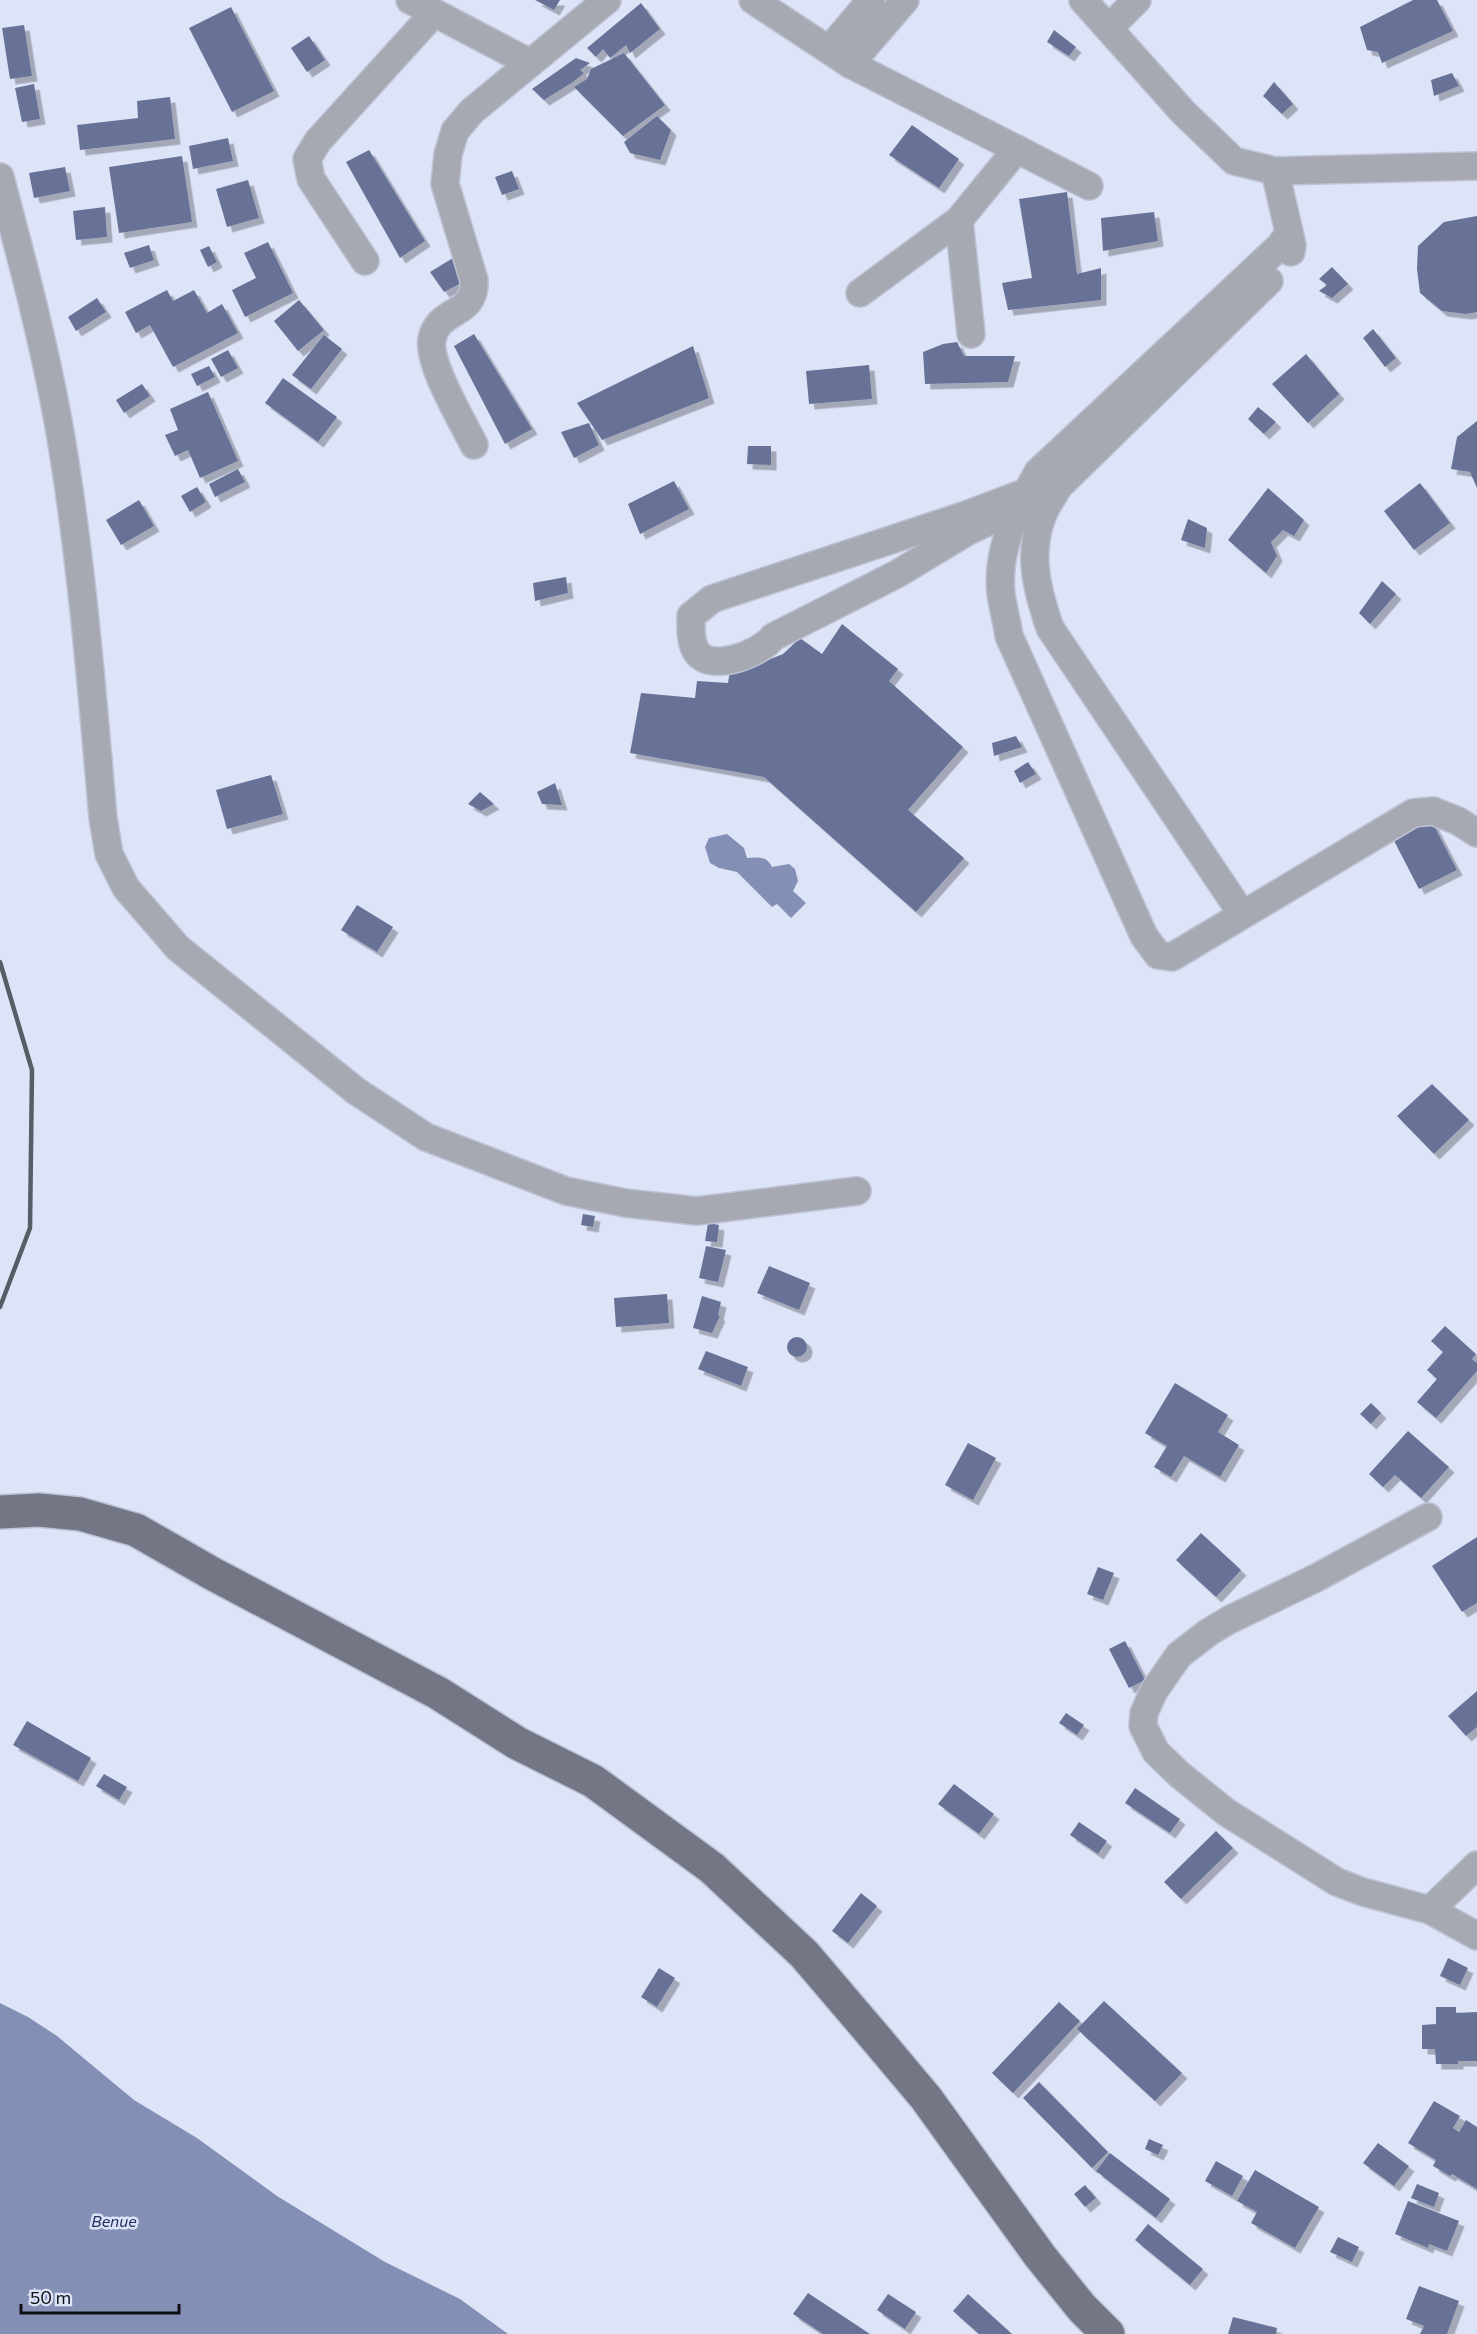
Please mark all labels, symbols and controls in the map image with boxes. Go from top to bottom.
water label: Benue [91,2211,137,2230]
scale bar [21,2277,178,2315]
text: 50 m [30,2286,71,2308]

